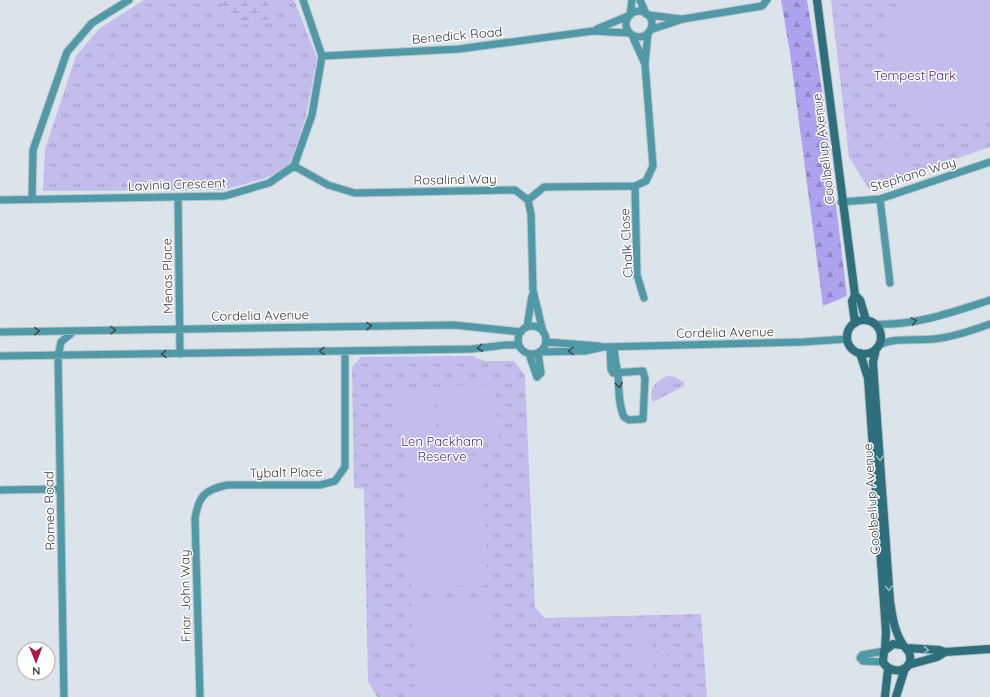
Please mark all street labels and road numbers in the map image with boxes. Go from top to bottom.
street label: Benedick Road [411,23,503,47]
street label: Coolbellup Avenue [808,93,838,205]
street label: Stephano Way [868,153,958,195]
street label: Rosalind Way [413,170,497,188]
street label: Lavinia Crescent [127,174,227,194]
street label: Chalk Close [616,208,636,278]
street label: Menas Place [158,238,176,314]
street label: Cordelia Avenue [211,306,309,324]
street label: Cordelia Avenue [676,323,774,341]
street label: Coolbellup Avenue [859,443,883,555]
street label: Tybalt Place [249,463,323,481]
street label: Romeo Road [40,471,58,551]
street label: Friar John Way [176,549,194,643]

